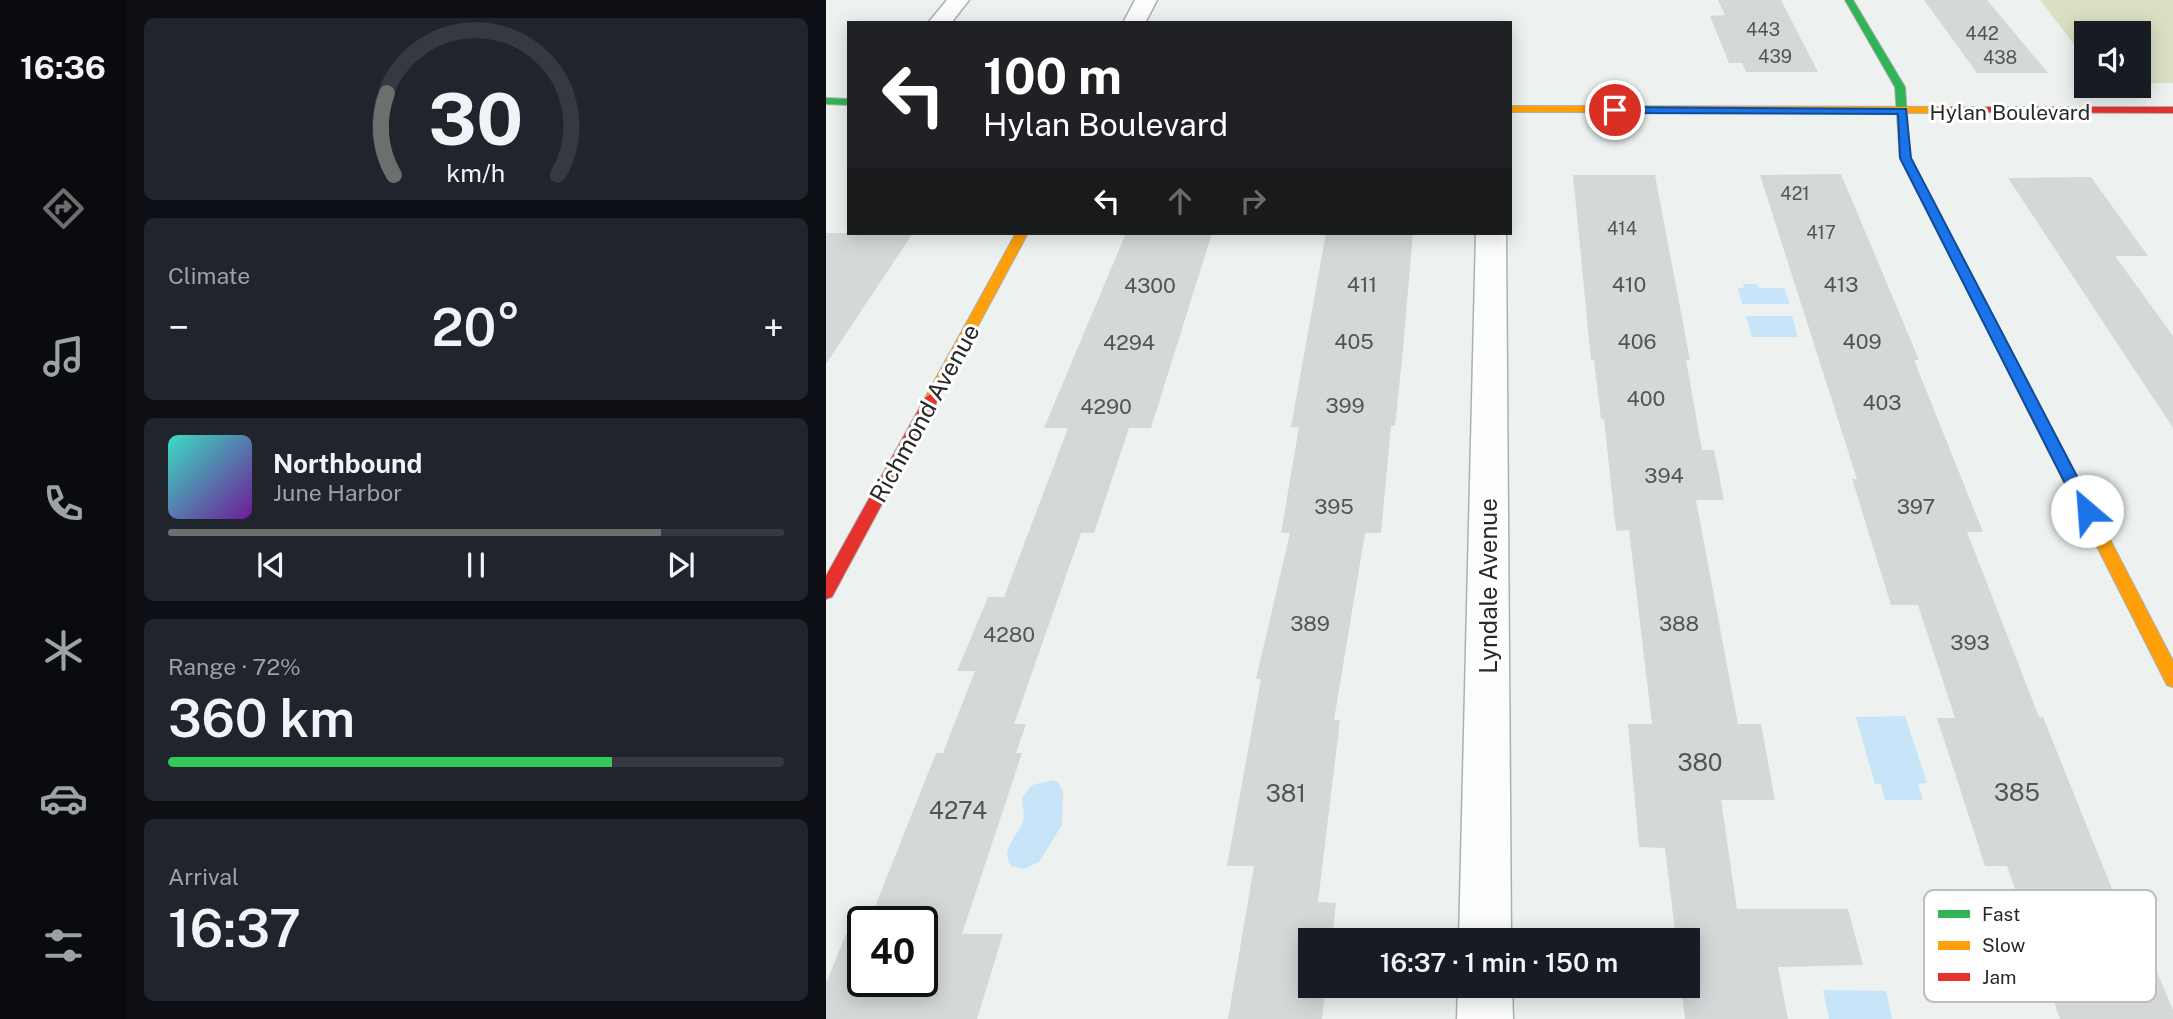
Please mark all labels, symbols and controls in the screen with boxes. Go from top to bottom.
house number: 443 [1746,19,1780,40]
map controls [2074,21,2151,98]
button: sound [2074,21,2151,98]
house number: 442 [1965,23,1999,44]
house number: 439 [1758,46,1792,67]
text: 100 m [983,47,1122,105]
house number: 438 [1983,47,2017,68]
text: 16:36 [20,49,106,86]
icon: left [868,49,959,140]
text: 30 [428,76,524,161]
pin [1585,80,1645,140]
icon: arrive [1596,91,1634,129]
street label: Hylan Boulevard [1930,100,2090,125]
text: Hylan Boulevard [983,106,1228,143]
text: km/h [447,158,505,188]
icon: left [1088,182,1126,220]
icon: ahead [1161,182,1199,220]
icon: right [1234,182,1272,220]
house number: 421 [1780,183,1810,204]
icon: directions [39,184,88,233]
house number: 414 [1607,218,1637,239]
house number: 417 [1806,222,1836,243]
text: Climate [168,262,250,289]
house number: 411 [1347,272,1377,297]
house number: 410 [1612,272,1646,297]
house number: 413 [1824,272,1858,297]
house number: 4300 [1124,273,1176,298]
text: 20° [431,297,521,358]
text: − [168,305,189,350]
text: + [763,305,784,350]
street label: Richmond Avenue [863,319,985,507]
house number: 405 [1334,329,1374,354]
house number: 406 [1618,329,1657,354]
house number: 409 [1842,329,1882,354]
house number: 4294 [1103,330,1155,355]
icon: music [39,332,88,381]
house number: 400 [1627,386,1665,411]
house number: 403 [1862,390,1902,415]
house number: 399 [1325,393,1365,418]
house number: 4290 [1080,394,1132,419]
text: Northbound [273,448,422,479]
house number: 394 [1644,463,1684,488]
position arrow [2050,474,2124,548]
icon: phone [39,479,88,528]
text: June Harbor [273,479,402,506]
house number: 395 [1314,494,1354,519]
house number: 397 [1897,494,1935,519]
street label: Lyndale Avenue [1474,498,1502,674]
icon: previous [252,546,290,584]
icon: pause [457,546,495,584]
icon: next [662,546,700,584]
house number: 389 [1290,611,1330,636]
house number: 388 [1659,611,1699,636]
house number: 4280 [983,622,1035,647]
icon: climate [39,626,88,675]
house number: 393 [1950,630,1990,655]
text: Range · 72% [168,653,301,680]
text: 360 km [168,688,355,749]
house number: 380 [1677,748,1723,776]
icon: car [39,774,88,823]
house number: 385 [1994,778,2040,806]
house number: 381 [1266,779,1306,807]
house number: 4274 [929,796,987,824]
text: Arrival [168,863,239,890]
legend [1924,890,2156,1002]
text: 16:37 [168,898,301,959]
text: Fast [1982,903,2020,925]
speed limit sign: 40 [847,906,938,997]
icon: filters [39,921,88,970]
text: Slow [1982,934,2026,956]
text: 16:37 · 1 min · 150 m [1380,947,1618,978]
text: Jam [1982,966,2016,988]

